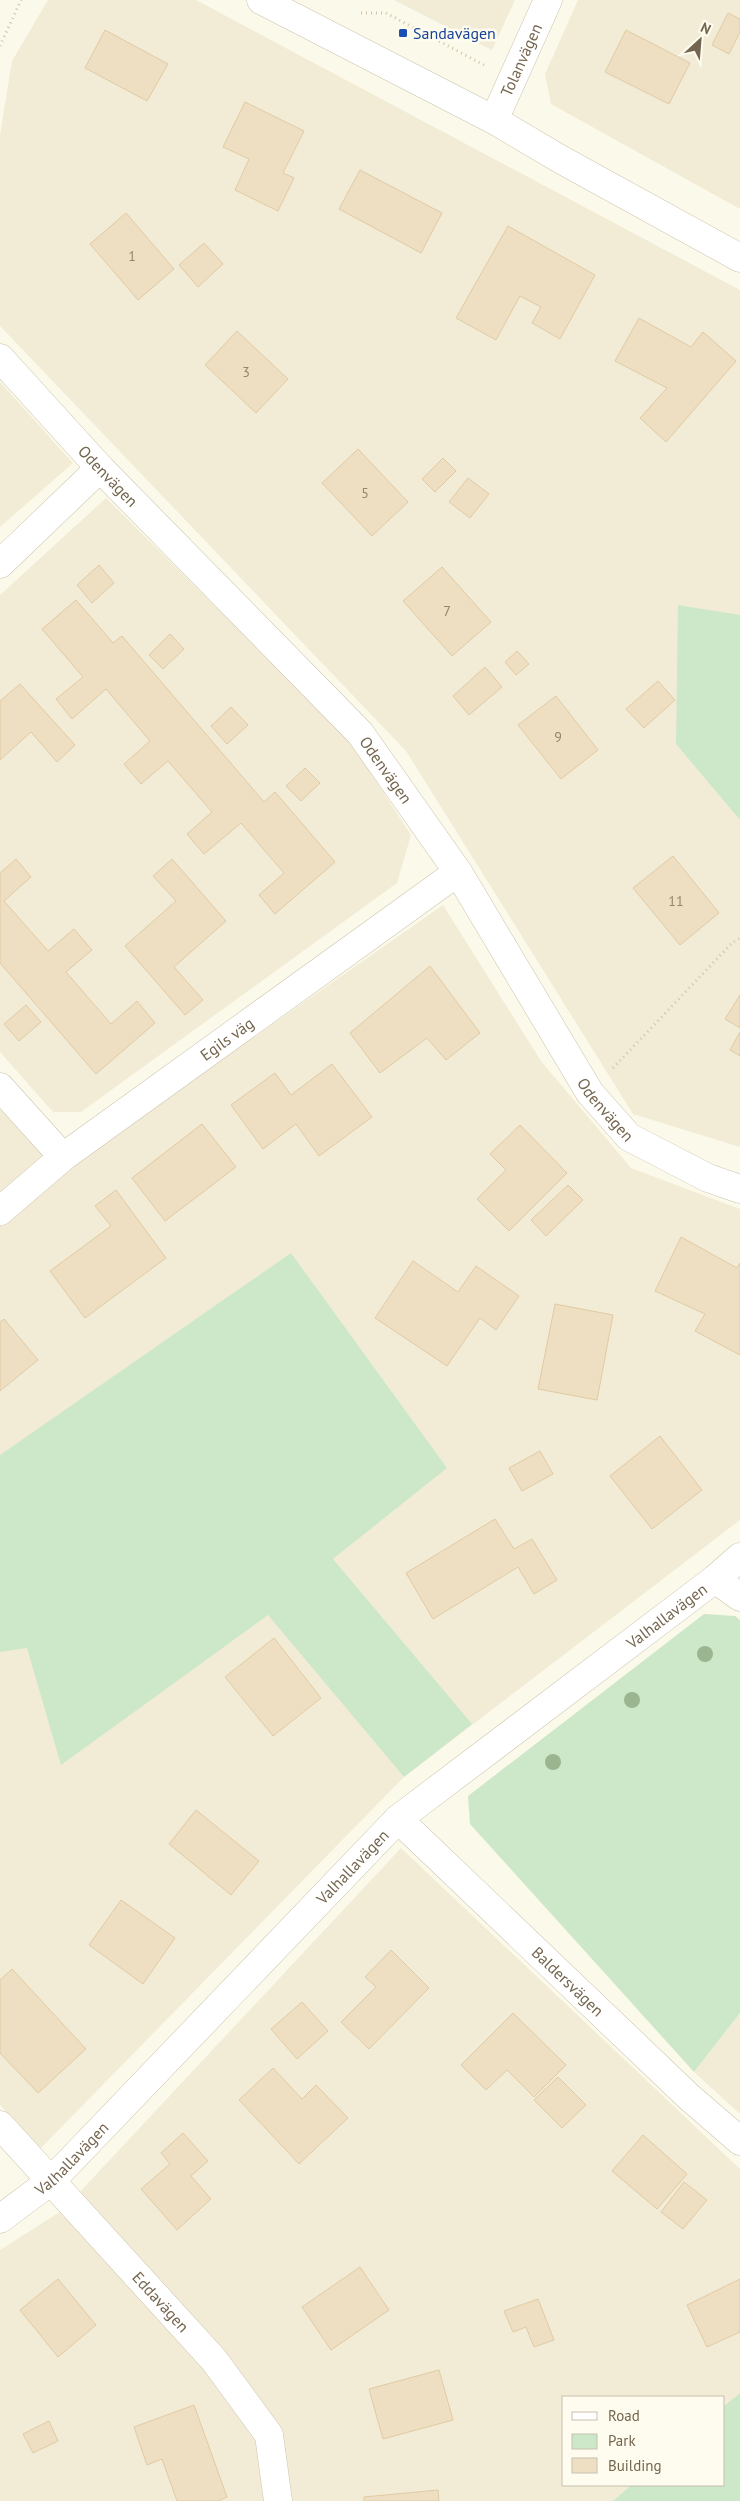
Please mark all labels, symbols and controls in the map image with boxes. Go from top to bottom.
north arrow [675,15,725,65]
text: N [698,18,714,38]
street label: Tolanvägen [496,20,546,99]
place label: Sandavägen [413,23,496,43]
marker: Sandavägen [397,27,409,39]
house number: 1 [128,247,136,265]
house number: 3 [242,363,250,381]
street label: Odenvägen [74,441,142,511]
house number: 5 [361,484,369,502]
house number: 7 [443,602,451,620]
house number: 9 [554,728,562,746]
street label: Odenvägen [355,732,417,807]
house number: 11 [668,892,684,910]
street label: Egils väg [196,1013,258,1065]
street label: Odenvägen [573,1074,638,1146]
street label: Valhallavägen [622,1579,711,1653]
street label: Valhallavägen [311,1825,393,1909]
street label: Baldersvägen [528,1942,608,2020]
street label: Valhallavägen [30,2117,113,2200]
street label: Eddavägen [128,2267,194,2336]
legend [562,2396,725,2486]
text: Road [608,2406,640,2425]
text: Park [608,2431,636,2450]
text: Building [608,2456,662,2475]

